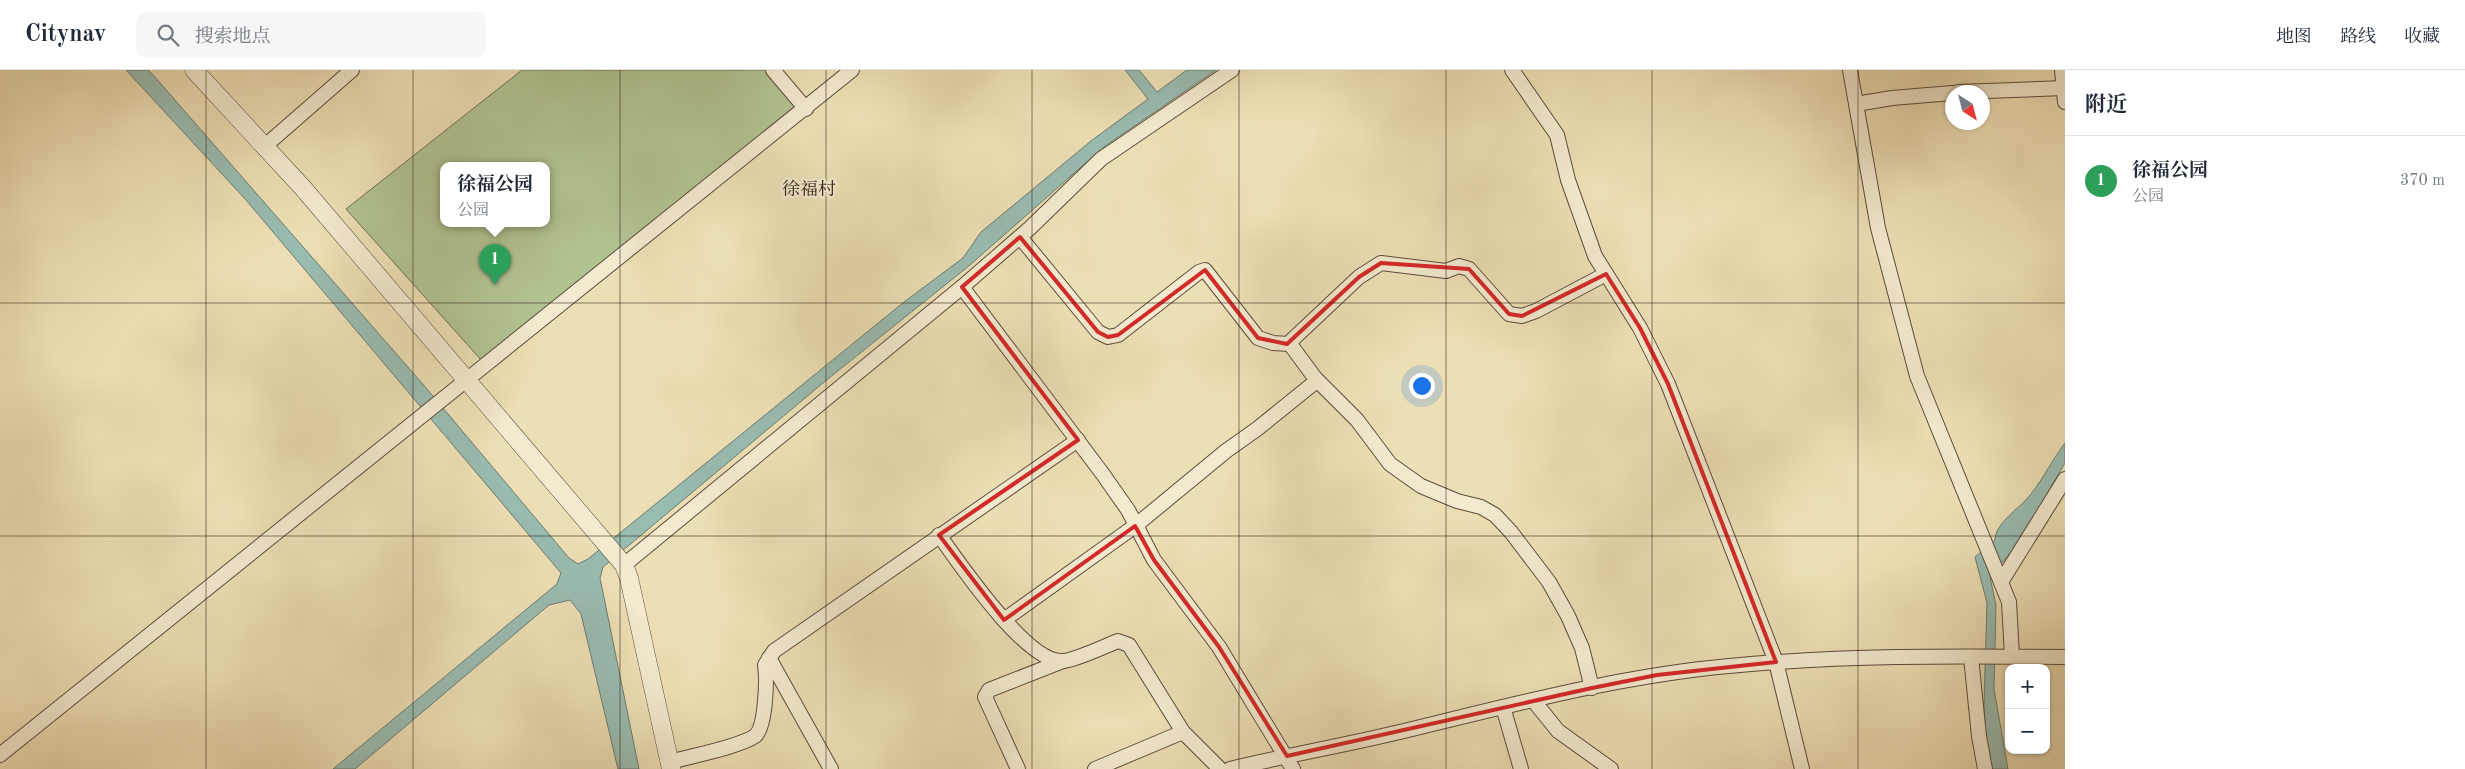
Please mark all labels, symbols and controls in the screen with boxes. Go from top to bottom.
search box [136,12,486,57]
icon: search [154,21,182,49]
text: Citynav [25,23,106,47]
text: 搜索地点 [194,28,270,47]
text: 地图 [2276,28,2312,46]
text: 路线 [2340,28,2376,46]
text: 收藏 [2404,28,2440,46]
north arrow [1945,85,1990,130]
text: 附近 [2085,95,2127,116]
popup [440,162,550,227]
text: 徐福公园 [2132,162,2208,181]
text: 1 [2096,173,2106,189]
text: 370 m [2400,173,2445,189]
text: 徐福公园 [457,176,533,195]
district label: 徐福村 [782,179,836,199]
text: 公园 [2132,189,2164,205]
text: 公园 [457,203,489,219]
pin: 1 [479,244,511,285]
your location [1409,373,1435,399]
map controls [2005,664,2050,754]
button: + [2005,664,2050,709]
button: − [2005,709,2050,754]

